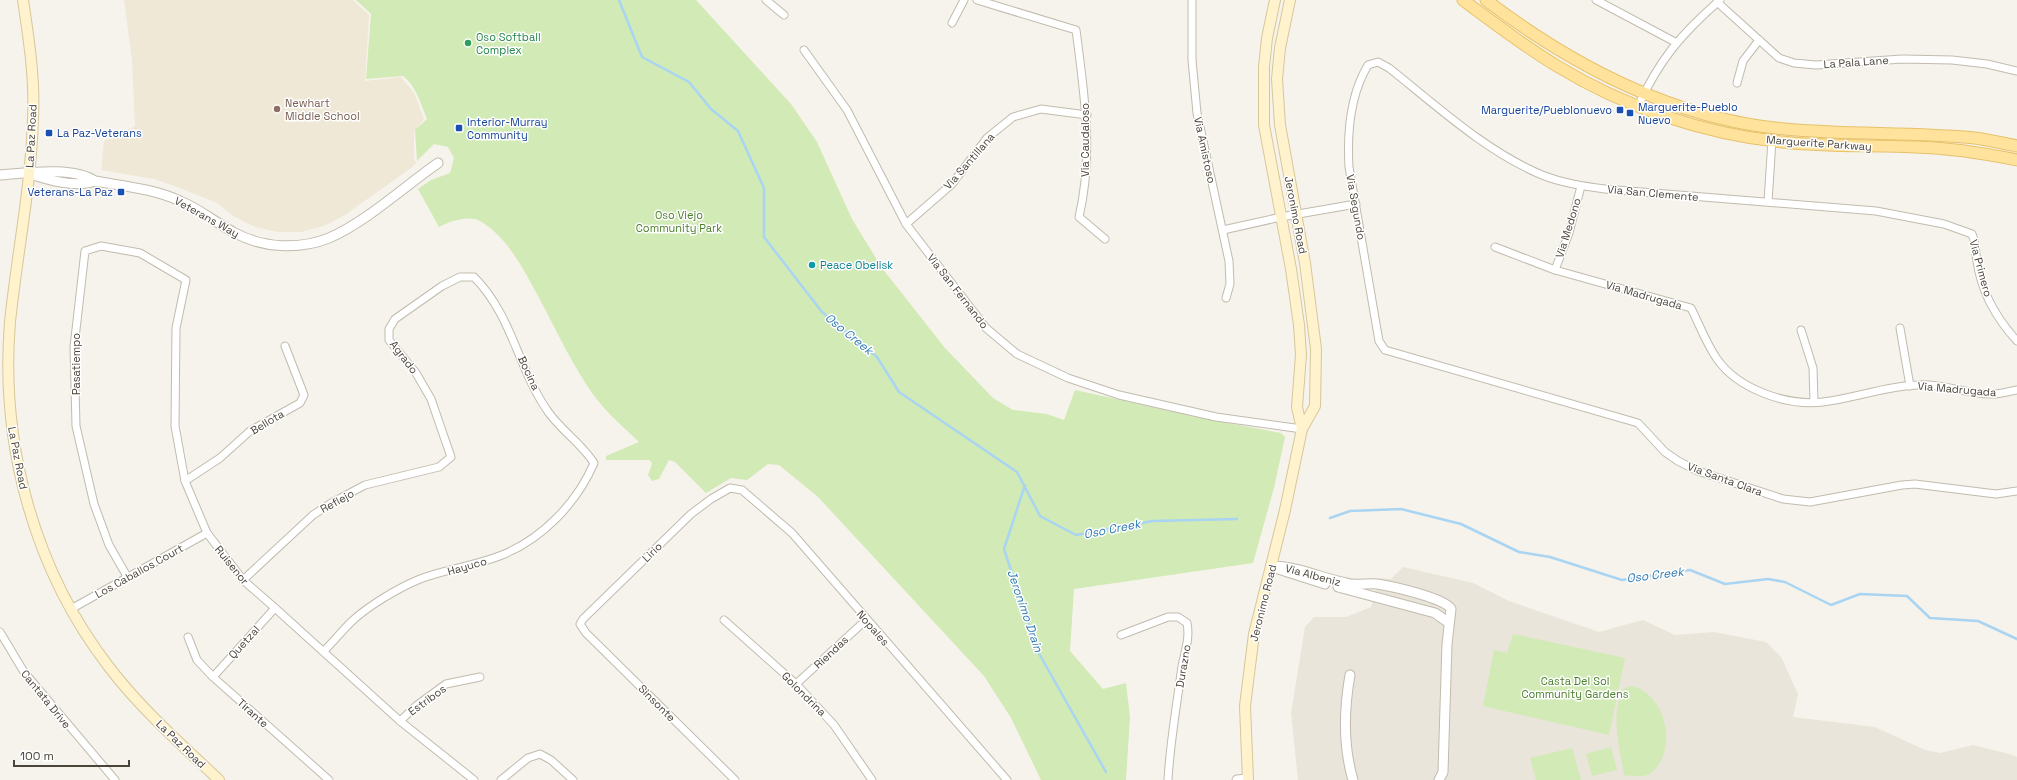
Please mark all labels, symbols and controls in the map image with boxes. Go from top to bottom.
place label: Oso Softball Complex [476,30,541,57]
marker: Oso Softball Complex [463,38,473,48]
street label: La Pala Lane [1823,53,1889,71]
place label: Newhart Middle School [285,96,360,123]
place label: Marguerite-Pueblo Nuevo [1638,100,1738,127]
street label: Via Caudaloso [1078,103,1092,177]
place label: Marguerite/Pueblonuevo [1481,103,1612,117]
street label: La Paz Road [22,104,40,168]
marker: Newhart Middle School [272,104,282,114]
marker: Marguerite/Pueblonuevo [1615,105,1625,115]
marker: Marguerite-Pueblo Nuevo [1625,108,1635,118]
place label: Interior-Murray Community [467,115,547,142]
street label: Via Amistoso [1191,116,1219,185]
marker: Interior-Murray Community [454,123,464,133]
place label: La Paz-Veterans [57,126,142,140]
marker: La Paz-Veterans [44,128,54,138]
street label: Via Santillana [940,129,998,192]
street label: Marguerite Parkway [1766,132,1872,154]
street label: Via Segundo [1343,173,1369,241]
street label: Jeronimo Road [1282,175,1310,255]
street label: Via San Clemente [1607,182,1699,204]
place label: Veterans-La Paz [27,185,113,199]
marker: Veterans-La Paz [116,187,126,197]
street label: Veterans Way [172,193,242,241]
street label: Via Medono [1552,196,1584,260]
park label: Oso Viejo Community Park [636,208,722,235]
street label: Via Primero [1967,238,1995,298]
street label: Via San Fernando [924,251,992,332]
place label: Peace Obelisk [820,258,893,272]
marker: Peace Obelisk [807,260,817,270]
street label: Via Madrugada [1604,277,1685,313]
water label: Oso Creek [822,310,878,359]
street label: Pasatiempo [69,333,83,395]
street label: Agrado [387,338,421,377]
street label: Bocina [515,354,543,393]
street label: Via Madrugada [1917,379,1998,399]
street label: Bellota [247,406,287,438]
street label: La Paz Road [5,425,31,491]
street label: Via Santa Clara [1686,459,1765,499]
street label: Reflejo [318,486,357,516]
water label: Oso Creek [1082,515,1143,542]
street label: Lirio [639,539,665,565]
street label: Los Caballos Court [92,541,186,601]
street label: Ruisenor [212,543,252,587]
street label: Hayuco [446,554,488,578]
street label: Via Albeniz [1284,561,1343,589]
street label: Jeronimo Road [1247,563,1279,643]
water label: Oso Creek [1625,563,1686,586]
water label: Jeronimo Drain [1003,568,1047,655]
street label: Nopales [854,607,892,649]
street label: Quetzal [225,622,263,662]
street label: Riendas [811,632,851,671]
street label: Durazno [1172,643,1194,689]
street label: Cantata Drive [18,667,74,731]
street label: Golondrina [779,669,830,720]
park label: Casta Del Sol Community Gardens [1521,674,1629,701]
street label: Estribos [405,681,449,718]
street label: Sinsonte [636,682,678,724]
street label: Tirante [234,695,272,731]
street label: La Paz Road [153,717,209,771]
scale bar [14,742,129,768]
text: 100 m [20,748,54,764]

